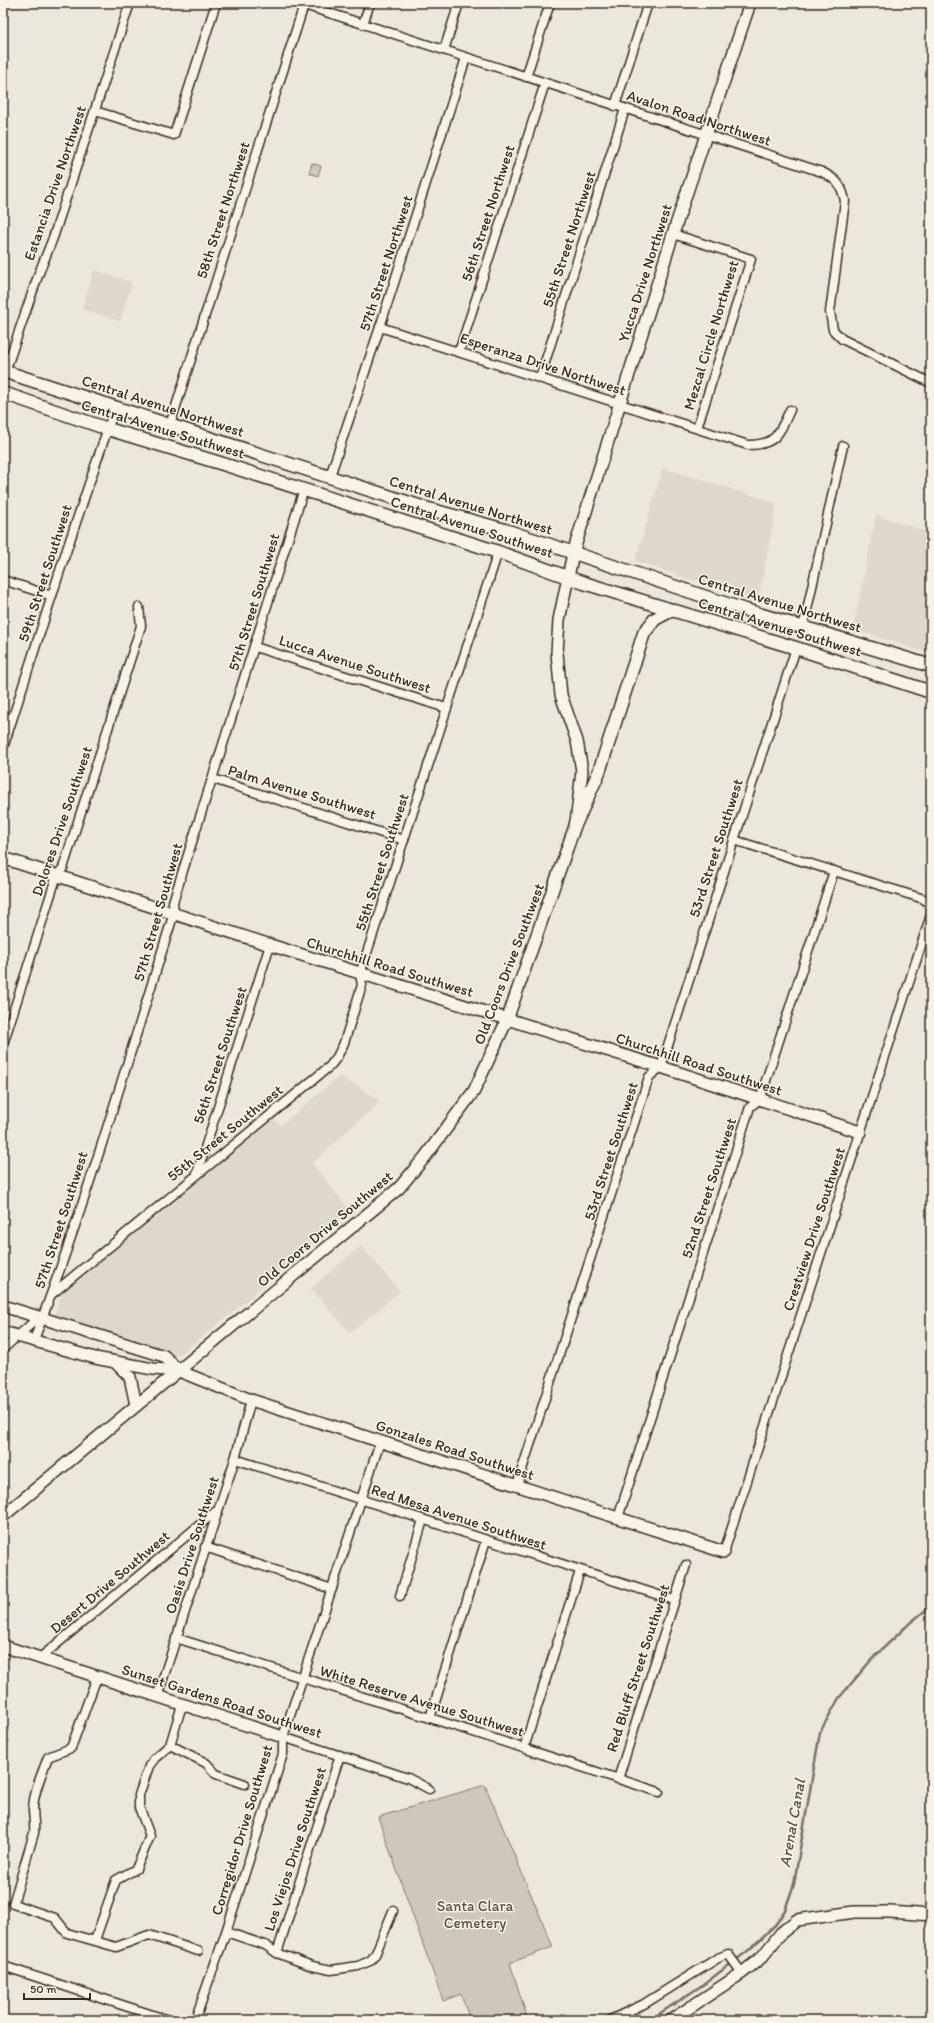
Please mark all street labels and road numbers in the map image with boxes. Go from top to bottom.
street label: Avalon Road Northwest [624,86,774,150]
street label: Estancia Drive Northwest [20,103,90,263]
street label: 58th Street Northwest [192,139,254,281]
street label: 56th Street Northwest [457,142,519,284]
street label: 55th Street Northwest [538,168,600,309]
street label: 57th Street Northwest [356,192,417,333]
street label: Yucca Drive Northwest [614,201,676,345]
street label: Mezcal Circle Northwest [680,258,742,412]
street label: Esperanza Drive Northwest [458,329,629,399]
street label: Central Avenue Northwest [79,371,247,441]
street label: Central Avenue Southwest [79,396,247,463]
street label: Central Avenue Northwest [387,472,555,539]
street label: Central Avenue Southwest [388,492,556,562]
street label: 59th Street Southwest [14,502,76,644]
street label: 57th Street Southwest [224,531,284,673]
street label: Central Avenue Northwest [696,570,864,637]
street label: Central Avenue Southwest [696,594,864,661]
street label: Lucca Avenue Southwest [277,631,434,697]
street label: Dolores Drive Southwest [28,743,96,898]
street label: Palm Avenue Southwest [226,761,379,823]
street label: 53rd Street Southwest [685,776,747,919]
street label: 55th Street Southwest [351,791,413,933]
street label: 57th Street Southwest [130,840,186,983]
street label: Old Coors Drive Southwest [470,880,548,1047]
street label: Churchhill Road Southwest [304,933,476,1001]
street label: 56th Street Southwest [189,984,251,1126]
street label: Churchhill Road Southwest [614,1029,785,1100]
street label: 53rd Street Southwest [580,1079,642,1222]
street label: 55th Street Southwest [164,1081,287,1185]
street label: 52nd Street Southwest [678,1115,740,1261]
street label: Crestview Drive Southwest [779,1144,849,1313]
street label: 57th Street Southwest [30,1149,92,1291]
street label: Old Coors Drive Southwest [254,1167,397,1291]
street label: Gonzales Road Southwest [374,1416,537,1484]
street label: Oasis Drive Southwest [161,1473,223,1616]
street label: Red Mesa Avenue Southwest [369,1480,549,1554]
street label: Desert Drive Southwest [47,1526,174,1637]
street label: Red Bluff Street Southwest [602,1582,674,1754]
street label: Sunset Gardens Road Southwest [120,1660,325,1742]
street label: White Reserve Avenue Southwest [318,1661,527,1741]
street label: Corregidor Drive Southwest [207,1742,277,1917]
street label: Los Viejos Drive Southwest [260,1764,330,1933]

